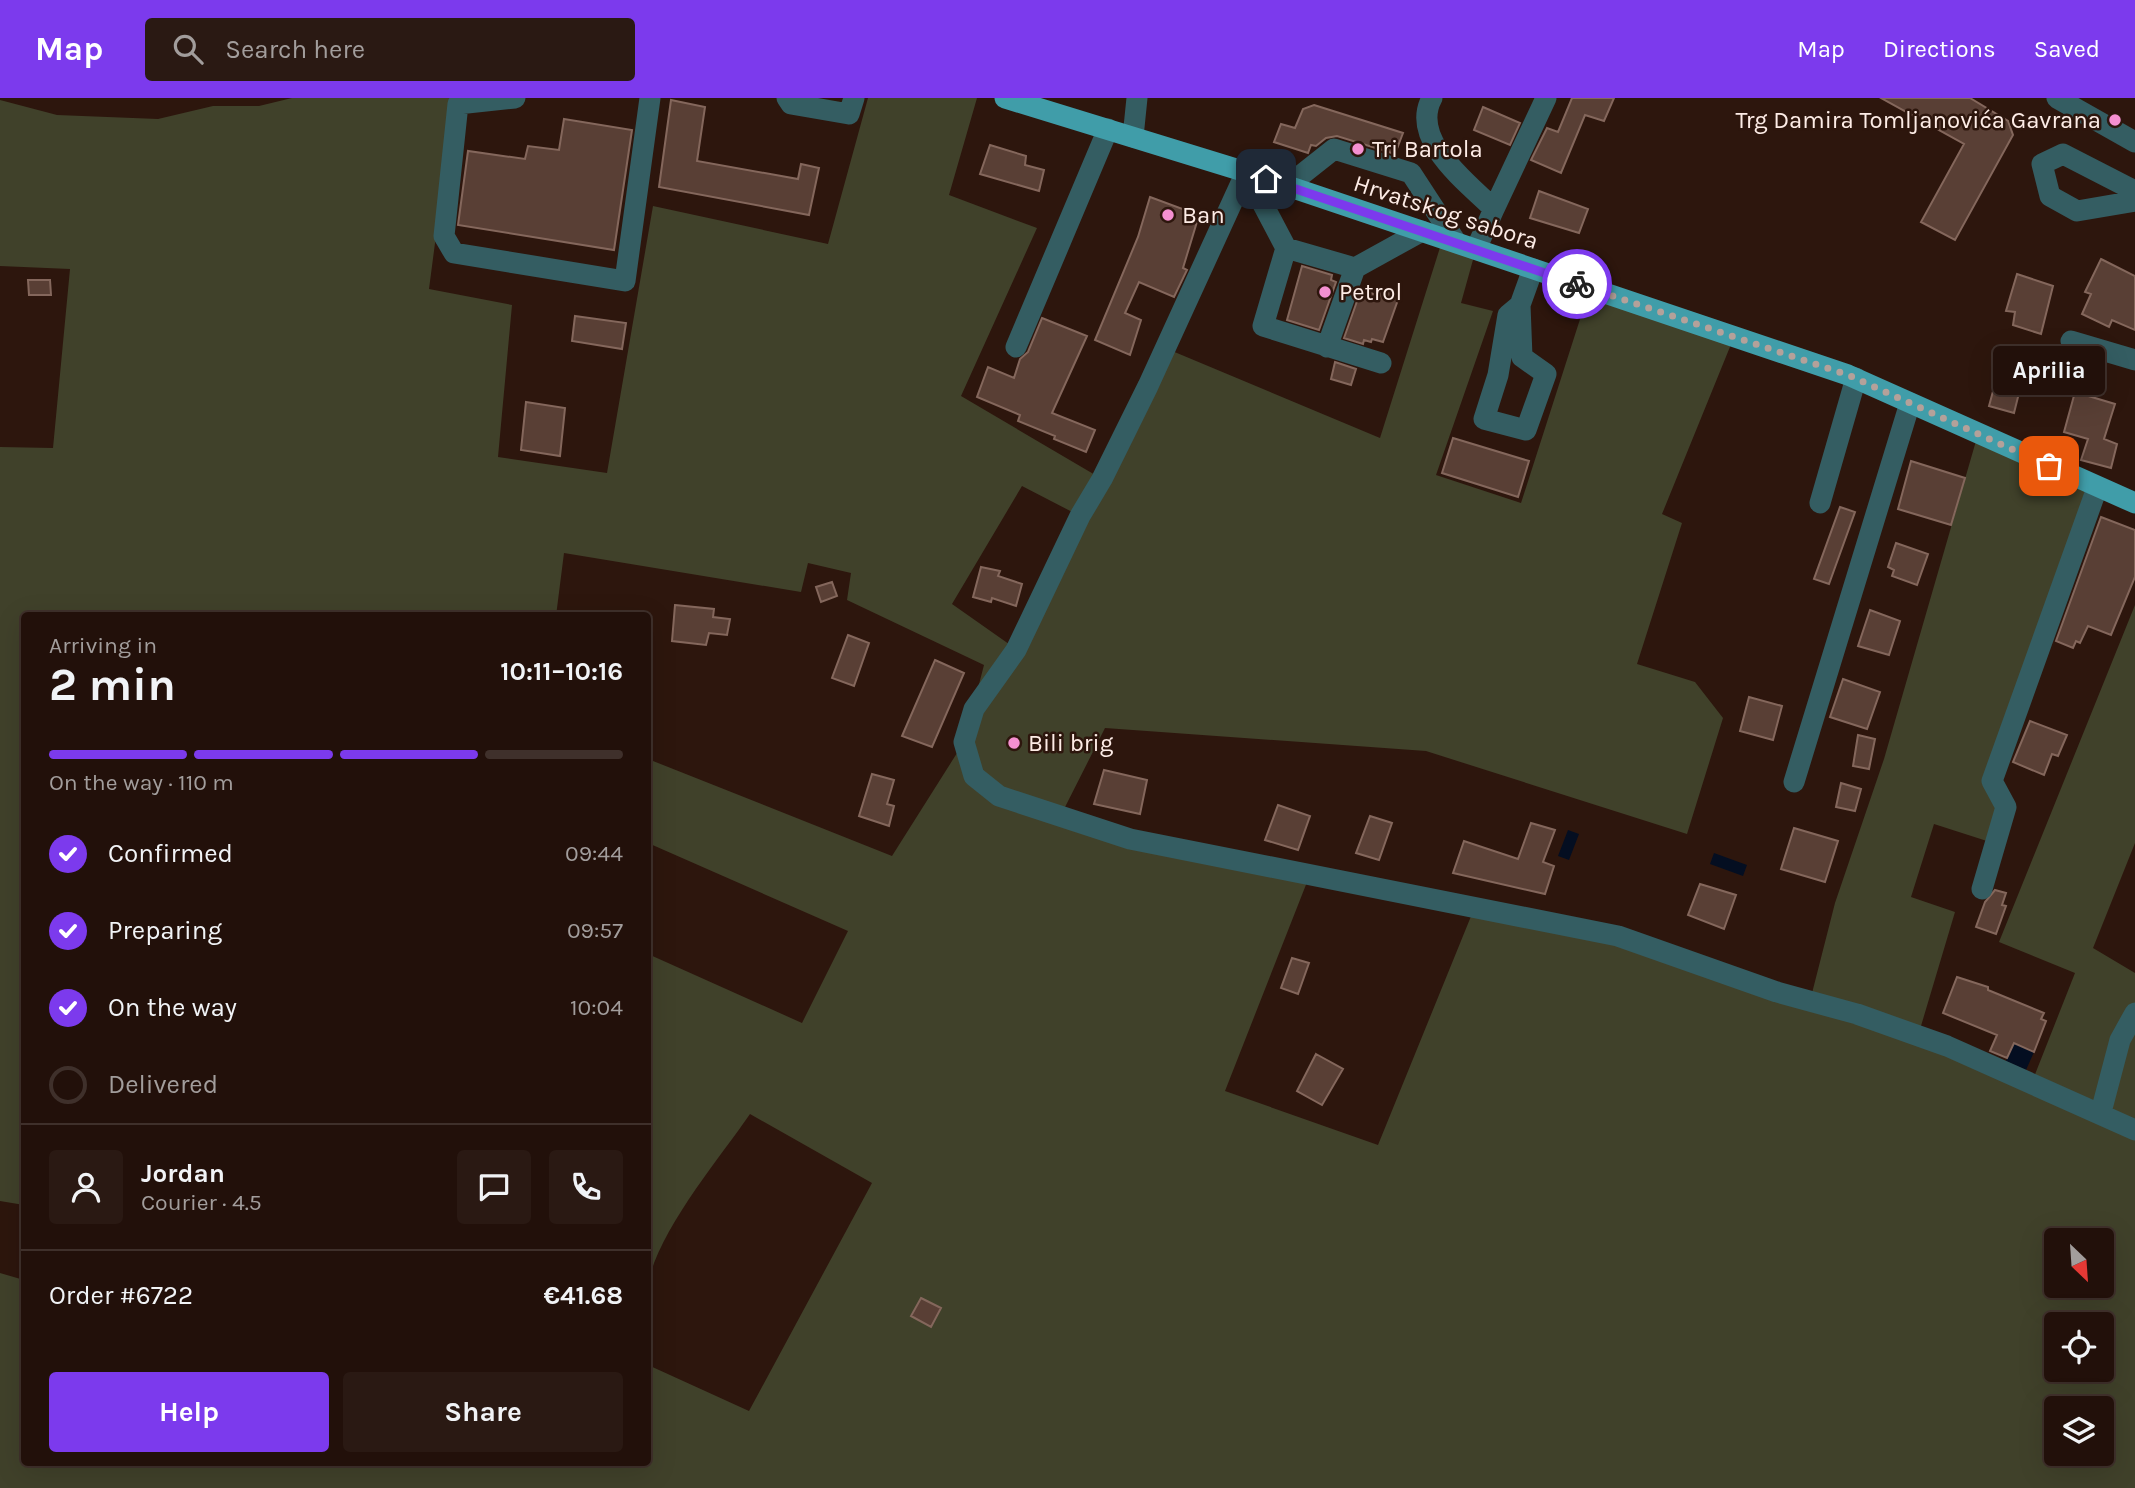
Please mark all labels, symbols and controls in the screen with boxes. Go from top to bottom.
search box [145,18,635,81]
text: Map [35,30,103,68]
icon: search [169,30,207,68]
text: Search here [225,34,365,65]
text: Map [1797,35,1845,63]
text: Directions [1883,35,1996,63]
text: Saved [2034,35,2100,63]
place label: Trg Damira Tomljanovića Gavrana [1735,106,2101,134]
marker: Trg Damira Tomljanovića Gavrana [2107,112,2123,128]
place label: Tri Bartola [1372,135,1483,163]
marker: Tri Bartola [1350,141,1366,157]
pin [1236,149,1296,209]
icon: home [1247,160,1285,198]
street label: Hrvatskog sabora [1350,169,1542,255]
place label: Ban [1182,201,1225,229]
marker: Ban [1160,207,1176,223]
courier [1542,249,1612,319]
icon: bike [1558,265,1596,303]
place label: Petrol [1339,278,1402,306]
marker: Petrol [1317,284,1333,300]
callout: Aprilia [1993,347,2105,396]
text: Aprilia [2013,357,2086,384]
pin [2019,436,2079,496]
icon: bag [2030,447,2068,485]
text: Arriving in [49,632,157,659]
text: 10:11–10:16 [500,656,623,687]
text: 2 min [49,658,176,712]
place label: Bili brig [1028,729,1114,757]
marker: Bili brig [1006,735,1022,751]
text: On the way · 110 m [49,769,234,796]
icon: check [49,835,87,873]
text: Confirmed [108,838,233,869]
text: 09:44 [565,840,623,867]
icon: check [49,912,87,950]
text: Preparing [108,915,222,946]
text: 09:57 [567,917,623,944]
icon: check [49,989,87,1027]
text: On the way [108,992,237,1023]
text: 10:04 [570,994,623,1021]
text: Delivered [108,1069,218,1100]
button: person [49,1150,123,1224]
button: chat [457,1150,531,1224]
button: phone [549,1150,623,1224]
text: Jordan [141,1158,225,1189]
text: Courier · 4.5 [141,1189,262,1216]
north arrow [2044,1228,2114,1298]
map controls [2044,1228,2114,1466]
text: Order #6722 [49,1280,193,1311]
text: €41.68 [544,1280,623,1311]
button: locate [2044,1312,2114,1382]
button: Help [49,1372,329,1452]
button: Share [343,1372,623,1452]
button: layers [2044,1396,2114,1466]

